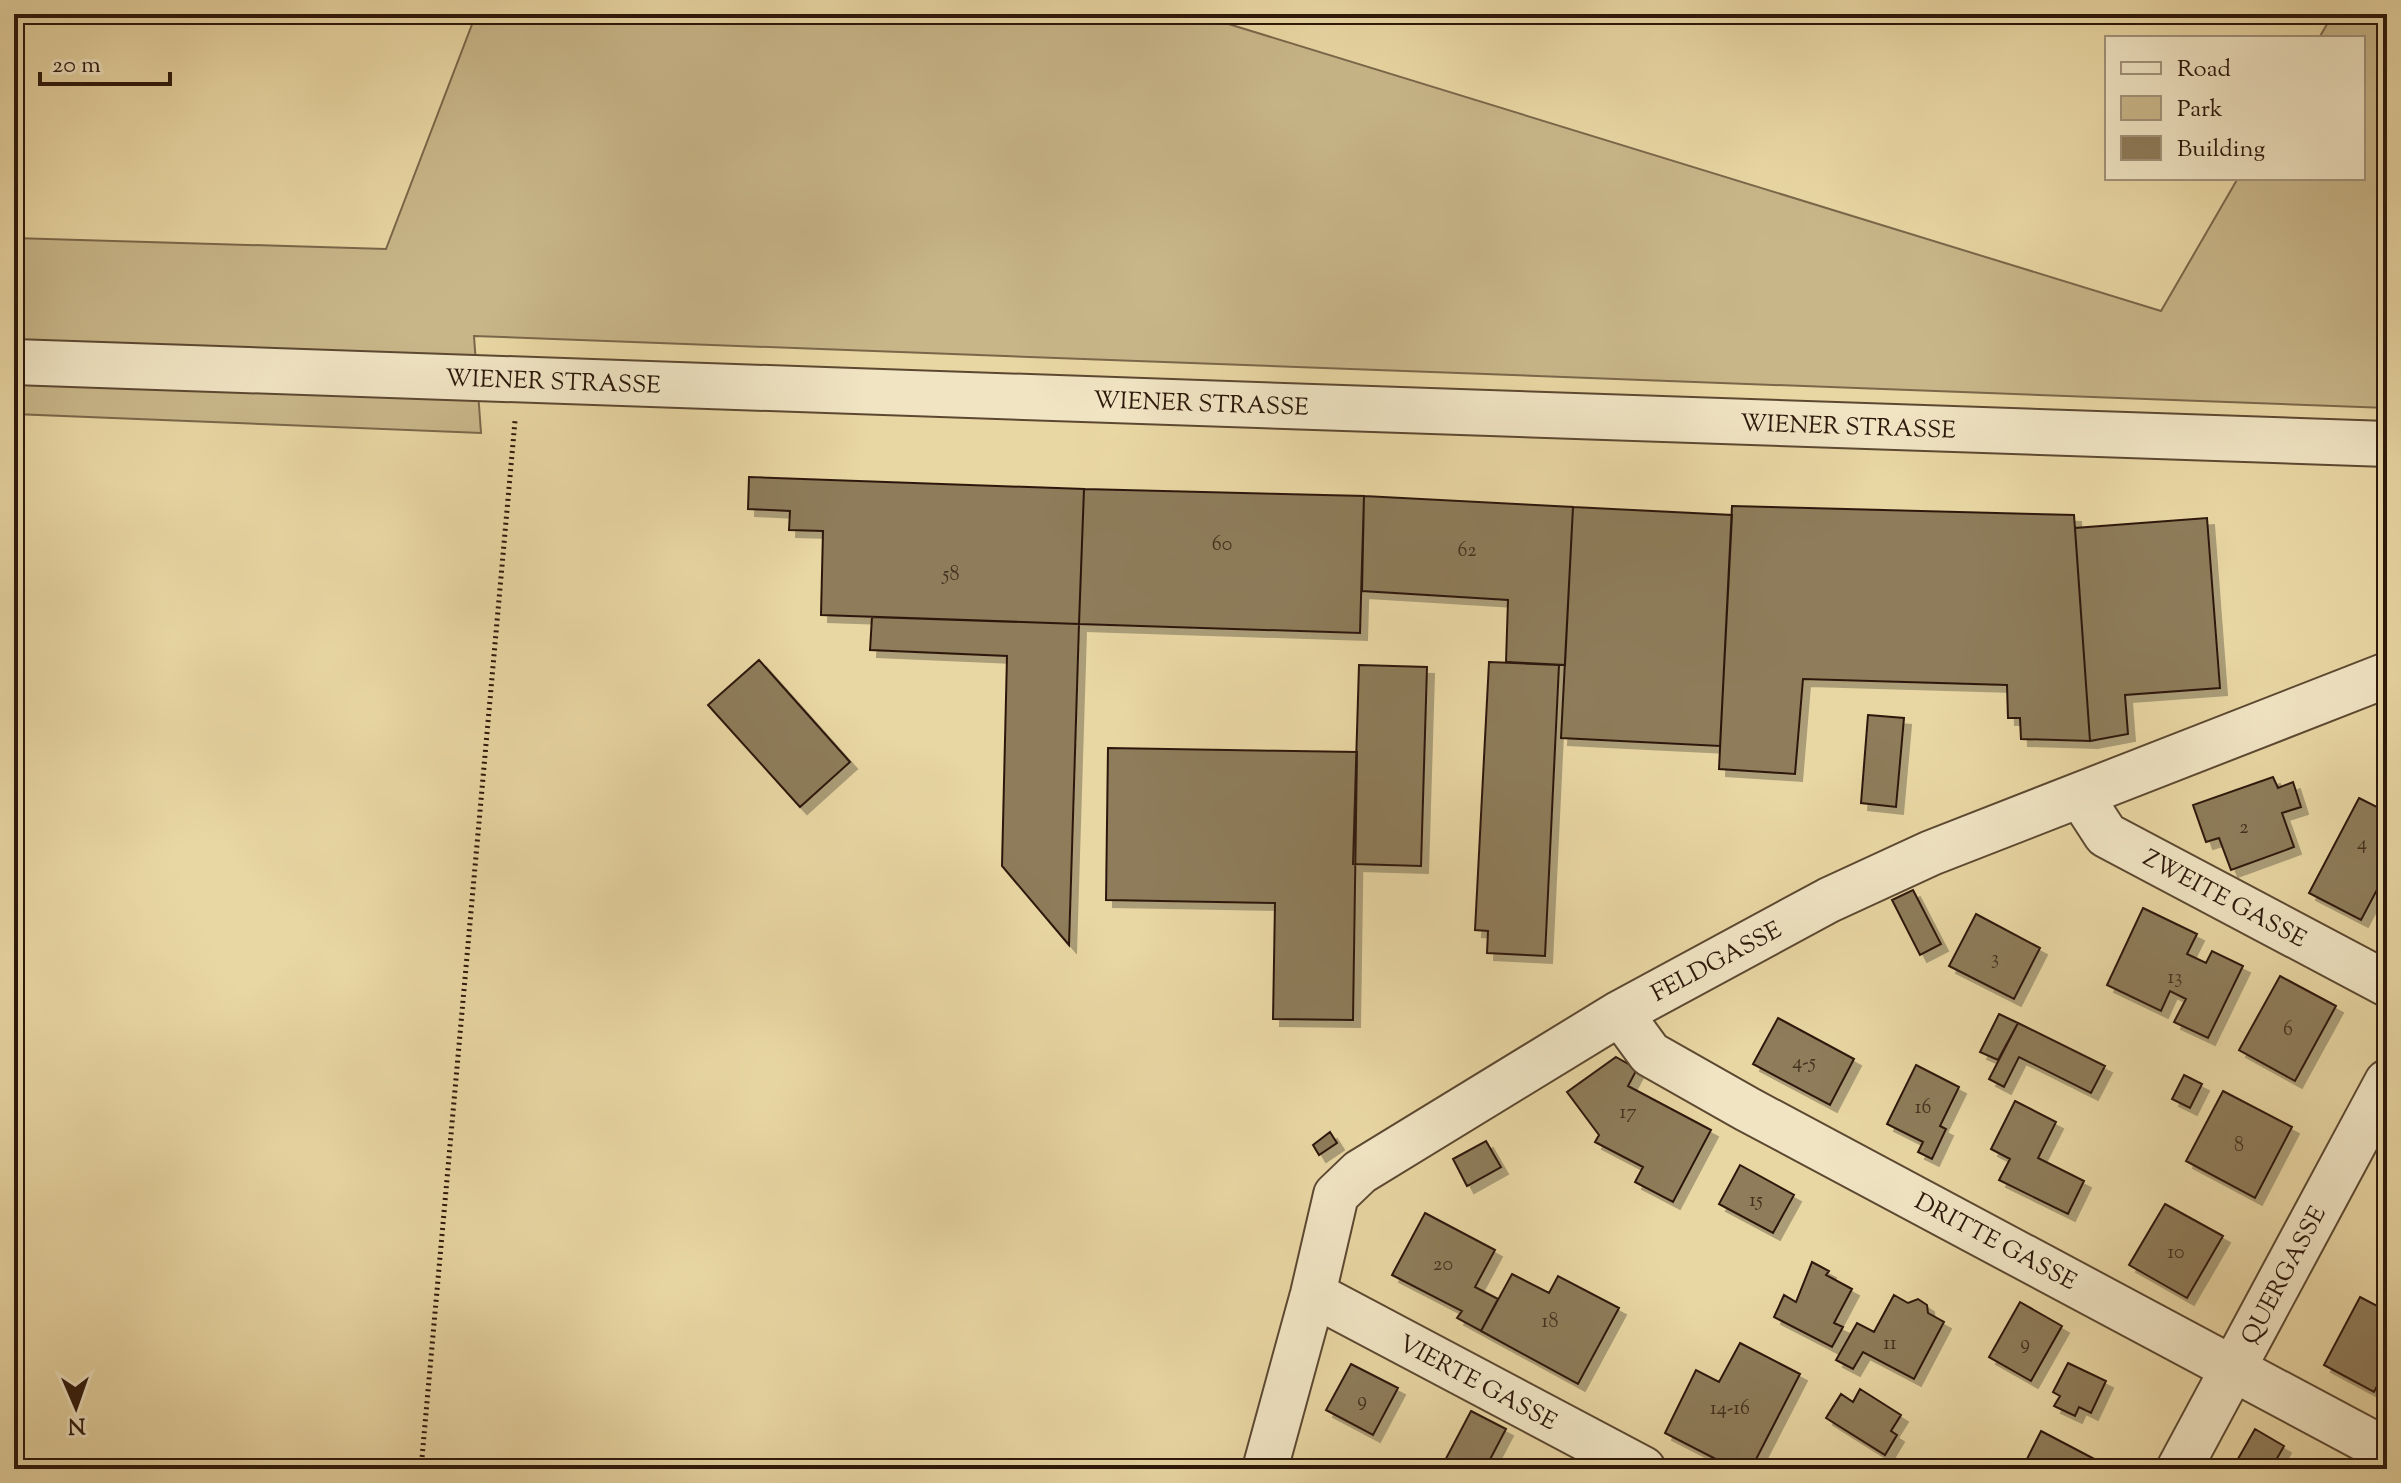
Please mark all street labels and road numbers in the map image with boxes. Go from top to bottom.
street label: WIENER STRASSE [445,362,662,404]
street label: WIENER STRASSE [1093,384,1310,426]
street label: WIENER STRASSE [1740,407,1957,449]
street label: ZWEITE GASSE [2136,842,2312,957]
street label: FELDGASSE [1646,914,1789,1011]
street label: DRITTE GASSE [1908,1186,2083,1300]
street label: QUERGASSE [2234,1200,2336,1351]
street label: VIERTE GASSE [1392,1328,1563,1440]

